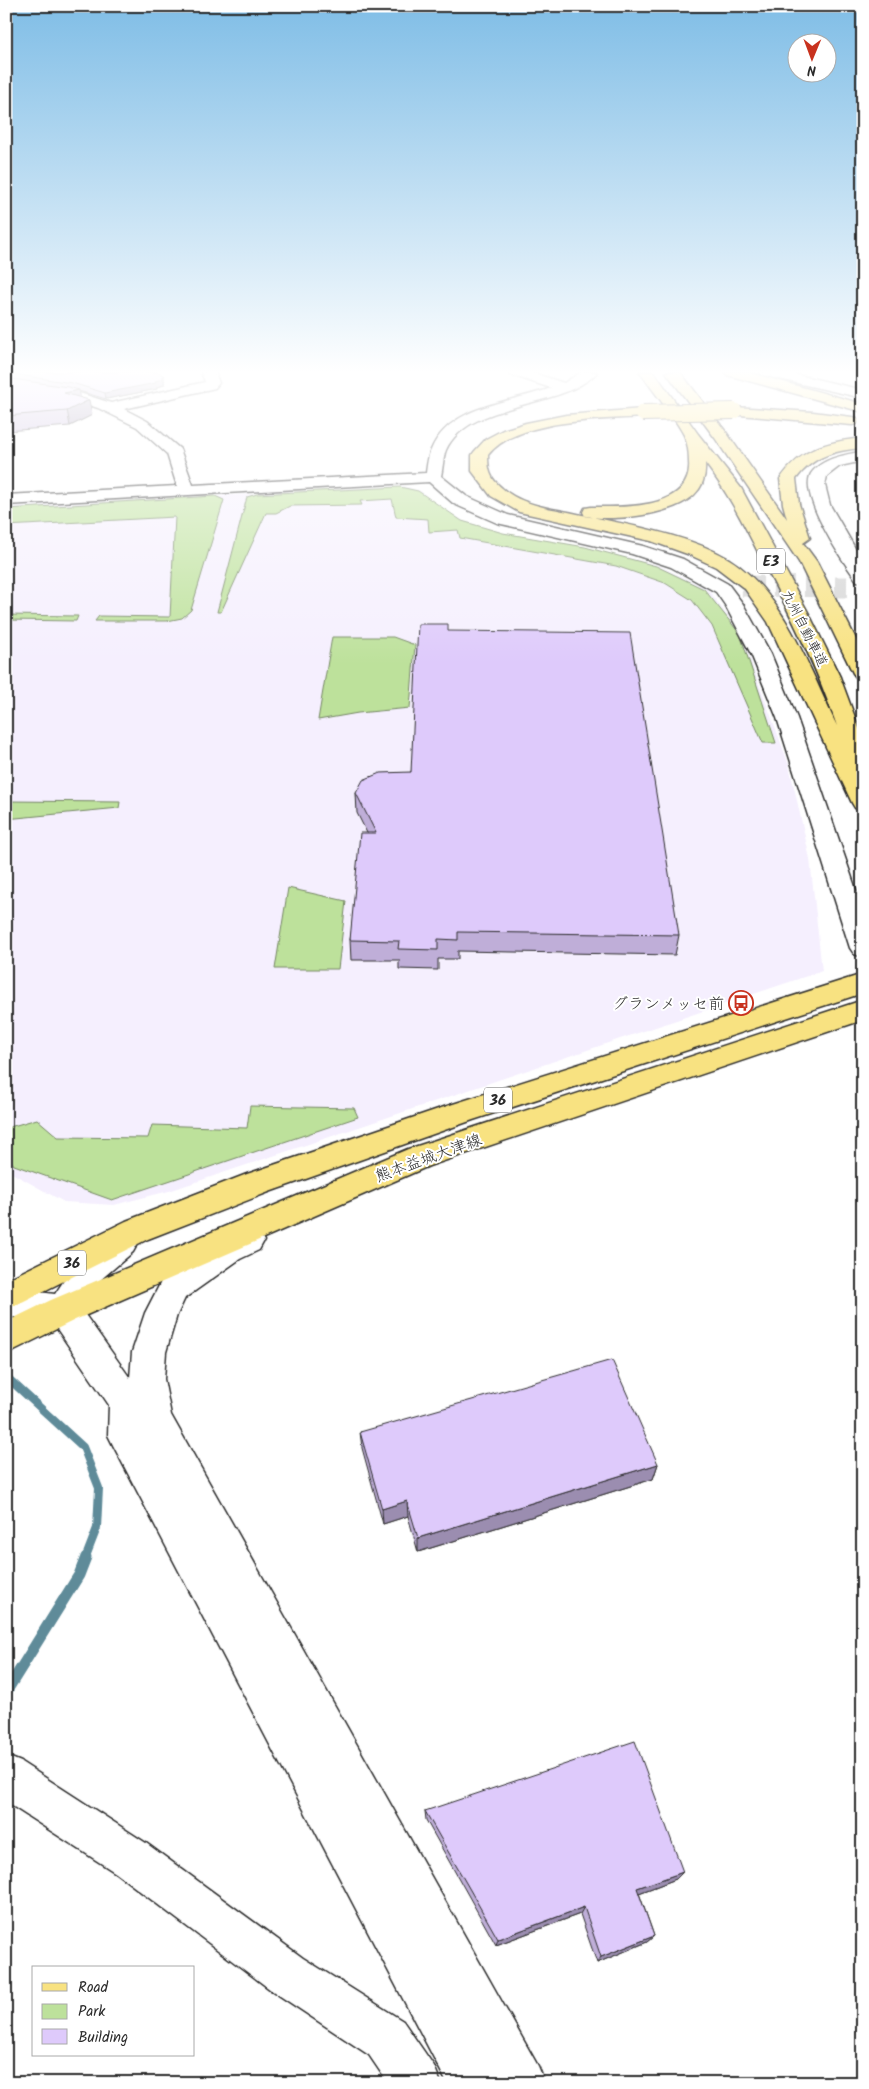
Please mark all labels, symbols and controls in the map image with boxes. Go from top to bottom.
north arrow [786,32,836,82]
text: N [807,59,816,81]
road number: E3 [757,548,785,574]
street label: 九州自動車道 [775,586,833,671]
bus stop icon: グランメッセ前 [728,990,754,1016]
place label: グランメッセ前 [612,992,724,1017]
road number: 36 [484,1088,512,1112]
street label: 熊本益城大津線 [372,1128,485,1189]
road number: 36 [58,1250,86,1276]
legend [32,1966,195,2056]
text: Road [78,1976,109,2000]
text: Park [78,2000,106,2024]
text: Building [78,2026,128,2050]

